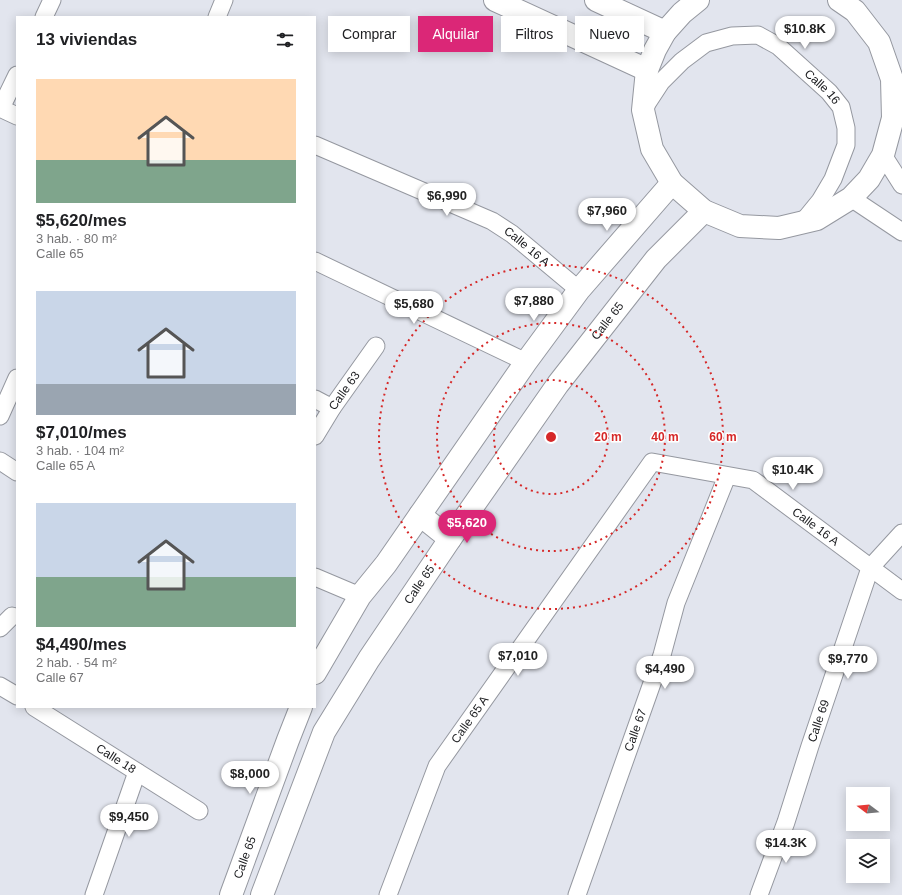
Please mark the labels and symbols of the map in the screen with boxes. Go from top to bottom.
pin: $10.8K [772,16,838,50]
street label: Calle 16 [802,67,843,107]
pin: $6,990 [414,183,480,217]
pin: $7,960 [574,198,640,232]
street label: Calle 16 A [502,224,552,269]
pin: $7,880 [501,288,567,322]
pin: $5,680 [381,291,447,325]
street label: Calle 65 [588,299,627,343]
street label: Calle 63 [326,368,363,413]
centre of rings [544,430,558,444]
text: 20 m [594,430,622,444]
text: 40 m [651,430,679,444]
text: 60 m [709,430,737,444]
pin: $10.4K [760,457,826,491]
street label: Calle 16 A [789,505,842,549]
pin: $5,620 [434,510,500,544]
street label: Calle 65 [401,562,438,607]
pin: $7,010 [485,643,551,677]
pin: $9,770 [815,646,881,680]
pin: $4,490 [632,656,698,690]
street label: Calle 65 A [448,693,491,746]
street label: Calle 69 [805,697,832,744]
street label: Calle 67 [621,707,649,753]
street label: Calle 18 [94,741,139,777]
pin: $8,000 [217,761,283,795]
north arrow [846,787,890,831]
pin: $9,450 [96,804,162,838]
pin: $14.3K [753,830,819,864]
street label: Calle 65 [231,834,259,881]

